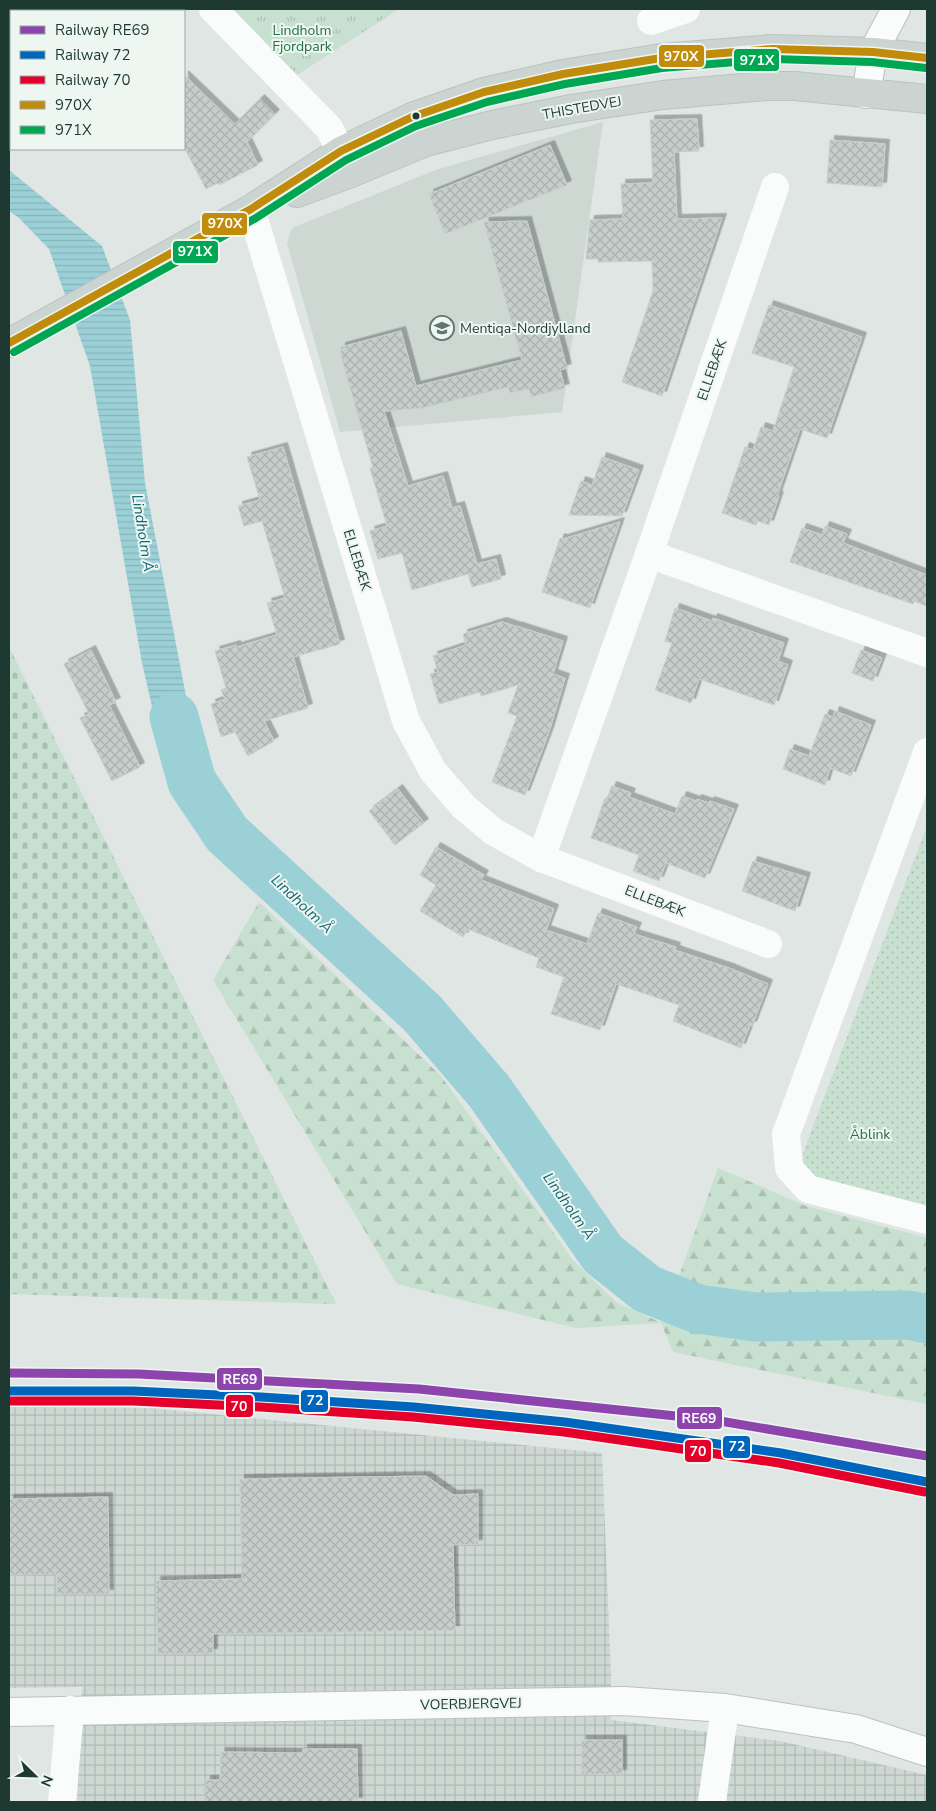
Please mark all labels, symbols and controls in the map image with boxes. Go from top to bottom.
legend [10,10,185,150]
text: Railway RE69 [55,20,149,40]
park label: Lindholm Fjordpark [272,21,333,56]
line badge: 970X [658,44,705,68]
text: Railway 72 [55,45,131,65]
text: 970X [664,47,699,66]
line badge: 971X [733,48,780,72]
text: 971X [740,51,775,70]
text: Railway 70 [55,70,131,90]
street label: THISTEDVEJ [541,92,623,124]
text: 970X [55,95,92,115]
unlabelled marker [411,111,421,121]
text: 971X [55,120,92,140]
line badge: 970X [201,212,248,236]
text: 970X [208,214,243,233]
line badge: 971X [172,240,219,264]
text: 971X [178,242,213,261]
school or university icon: Mentiqa-Nordjylland [429,315,455,341]
place label: Mentiqa-Nordjylland [460,319,591,338]
street label: ELLEBÆK [693,337,731,403]
water label: Lindholm Å [127,493,160,573]
street label: ELLEBÆK [339,527,375,593]
water label: Lindholm Å [267,869,338,938]
street label: ELLEBÆK [622,881,688,921]
park label: Åblink [850,1125,891,1144]
water label: Lindholm Å [538,1168,600,1244]
line badge: RE69 [216,1367,263,1391]
text: RE69 [223,1370,257,1389]
line badge: 72 [300,1389,329,1413]
text: 72 [307,1391,323,1410]
line badge: 70 [225,1394,254,1418]
text: 70 [231,1397,247,1416]
line badge: RE69 [676,1406,723,1430]
text: RE69 [682,1409,716,1428]
line badge: 72 [722,1435,751,1459]
text: 72 [729,1437,745,1456]
line badge: 70 [684,1439,712,1463]
text: 70 [690,1442,706,1461]
street label: VOERBJERGVEJ [419,1694,522,1714]
north arrow [10,1751,60,1801]
text: N [36,1772,57,1789]

